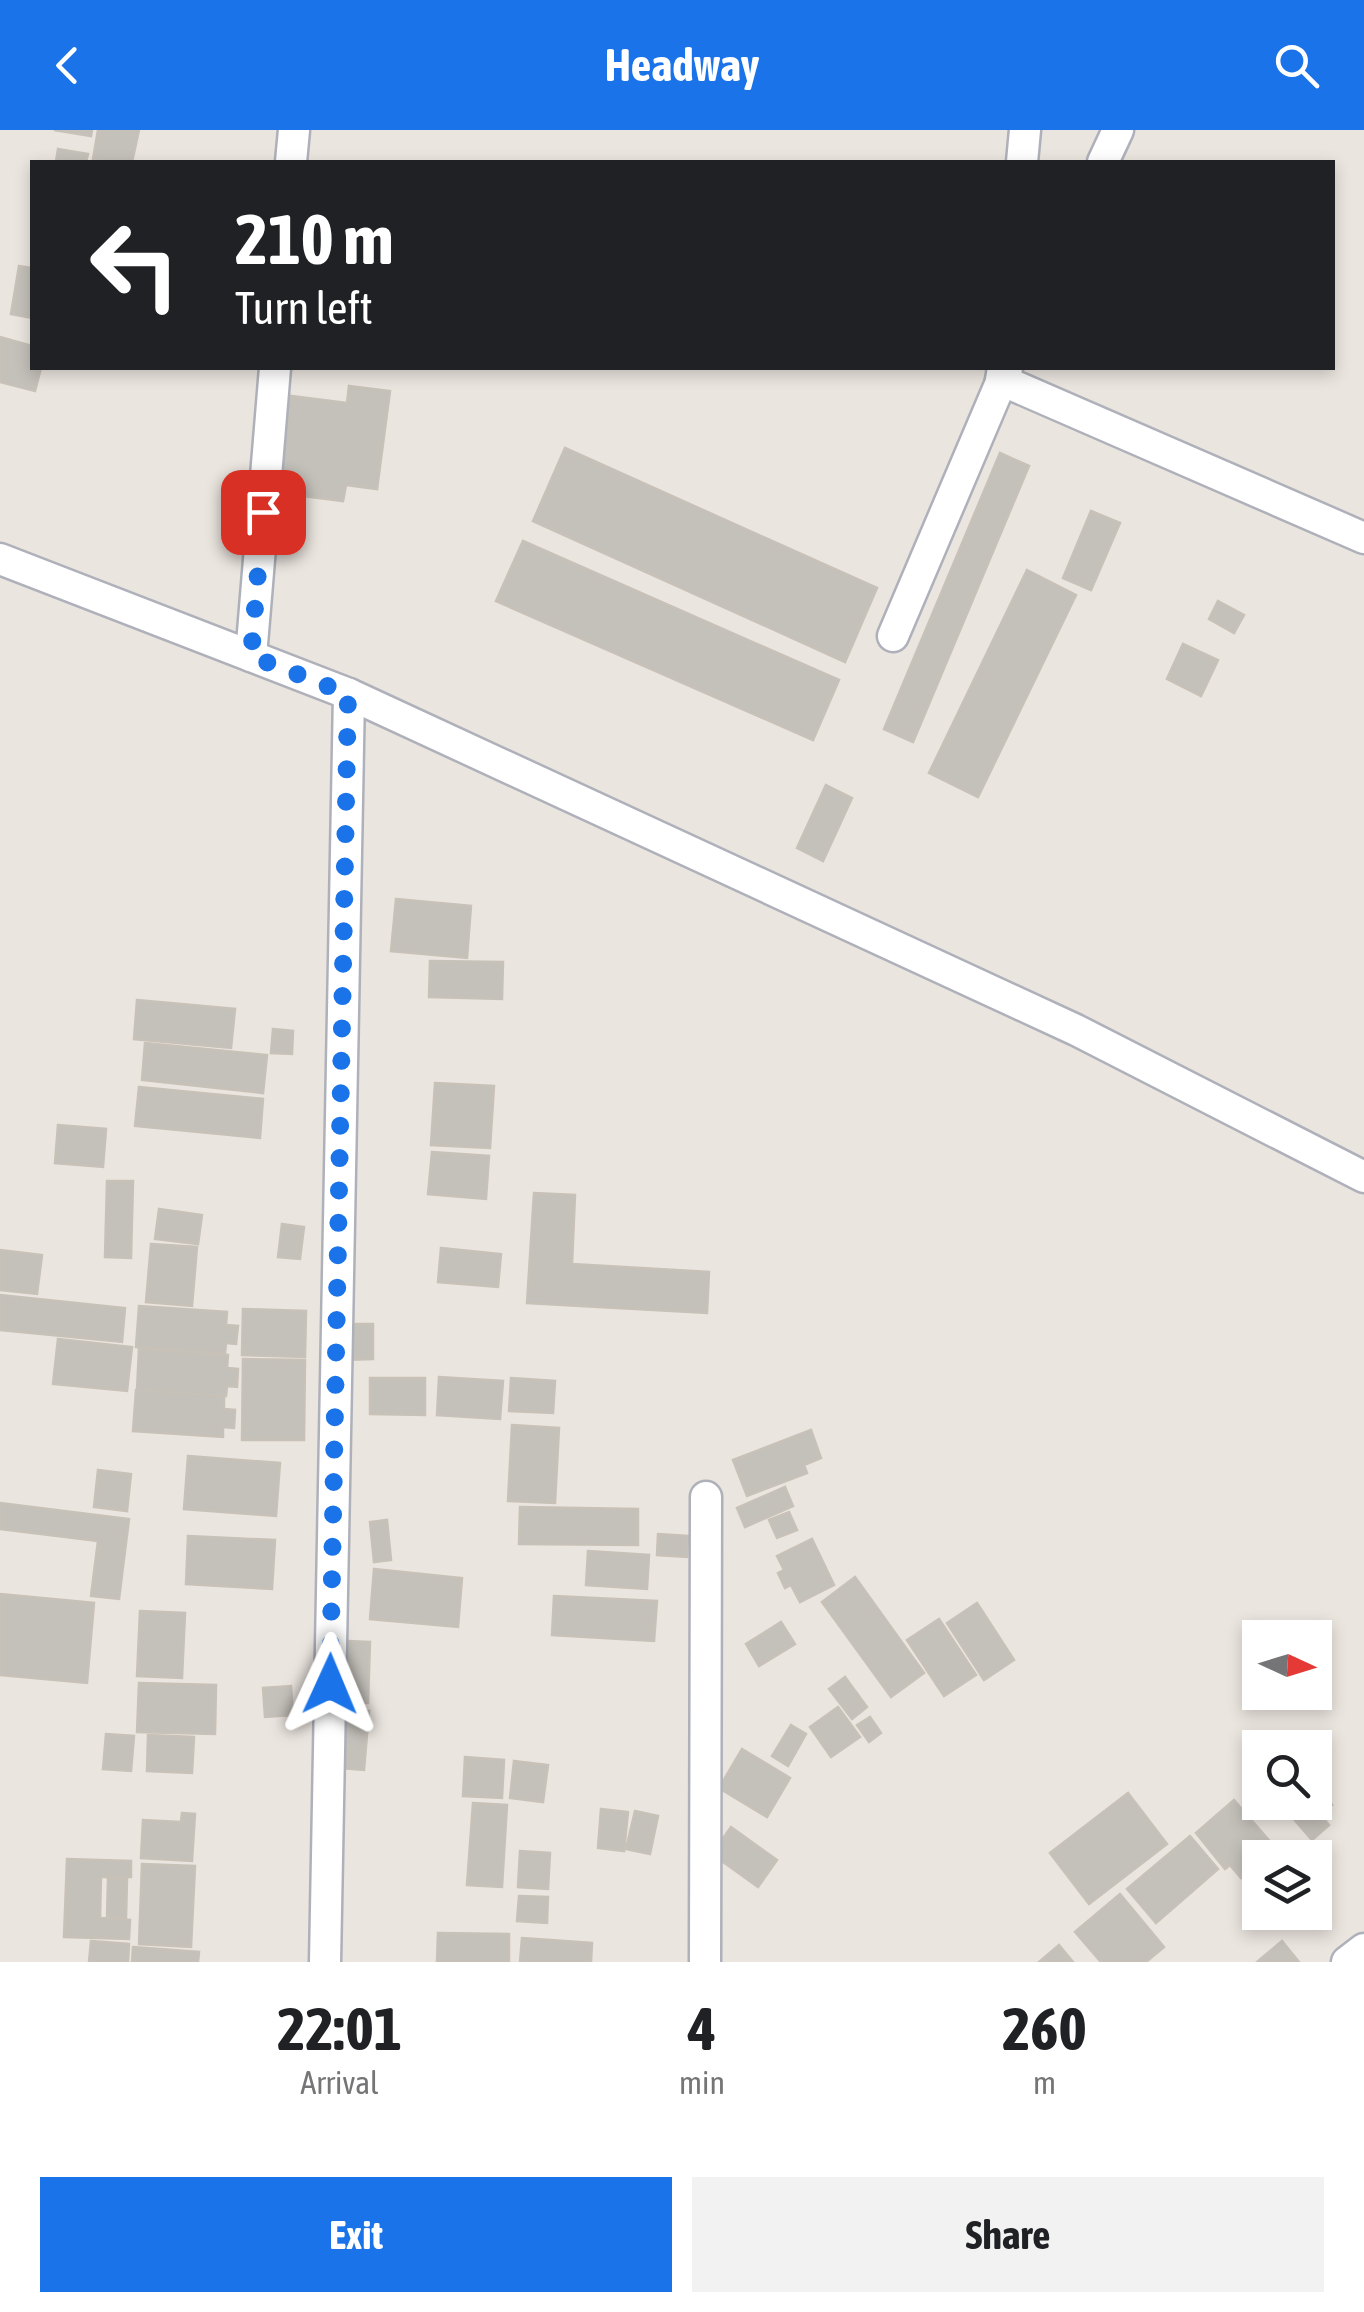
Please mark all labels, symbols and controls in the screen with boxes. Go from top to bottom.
icon: back [40,38,95,93]
icon: search [1269,38,1324,93]
text: Headway [605,39,759,91]
text: 210 m [235,199,394,279]
icon: left [70,200,200,330]
text: Turn left [235,282,373,334]
pin [221,470,306,555]
icon: arrive [236,485,291,540]
north arrow [1242,1620,1332,1710]
map controls [1242,1620,1332,1930]
position arrow [278,1632,382,1736]
button: search [1242,1730,1332,1820]
button: layers [1242,1840,1332,1930]
text: 22:01 [277,1994,402,2063]
text: 4 [688,1994,716,2063]
text: 260 [1002,1994,1087,2063]
text: Arrival [300,2064,379,2101]
text: min [679,2064,725,2101]
text: m [1033,2064,1056,2101]
button: Exit [40,2177,672,2292]
button: Share [692,2177,1324,2292]

